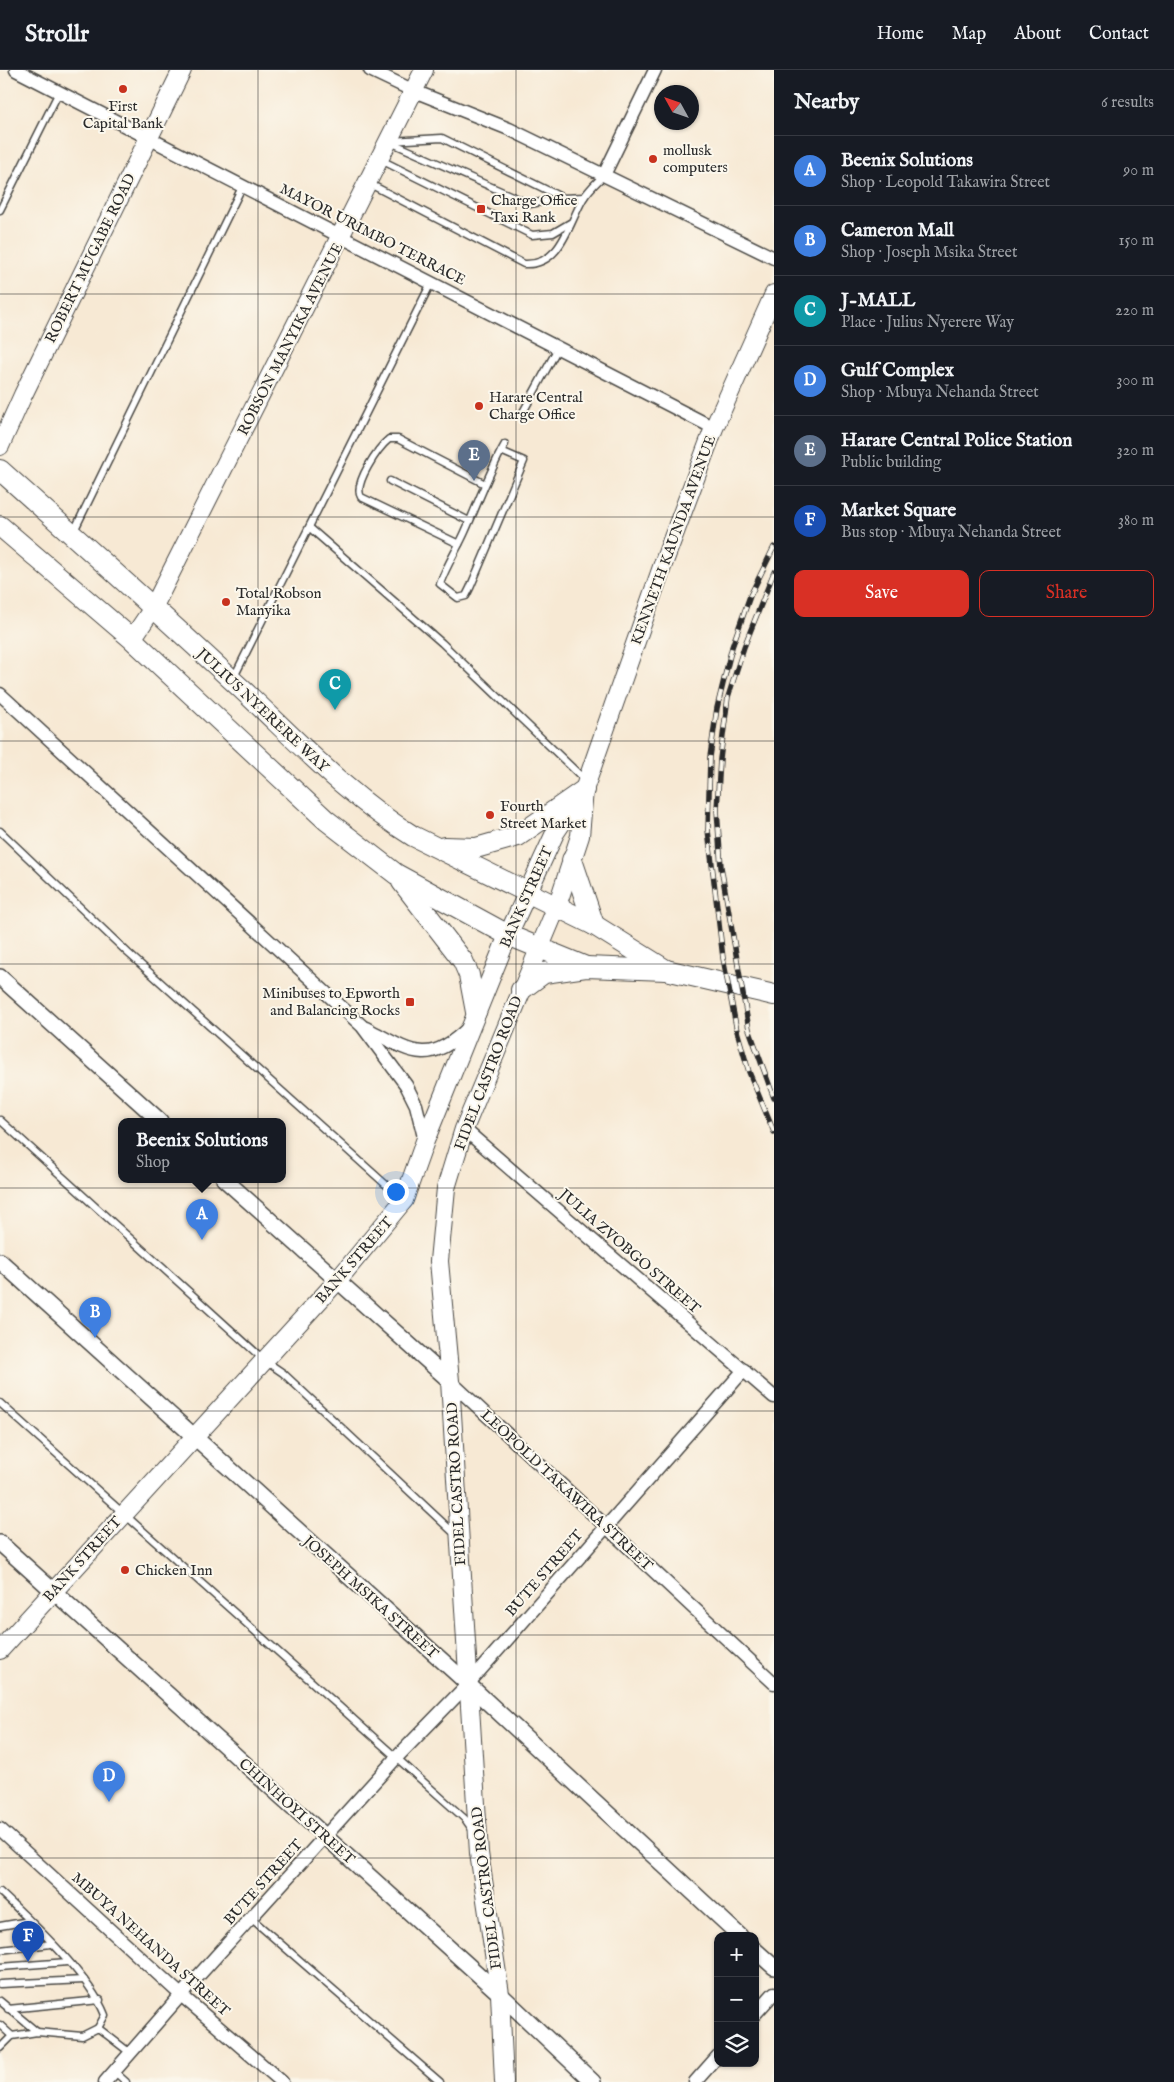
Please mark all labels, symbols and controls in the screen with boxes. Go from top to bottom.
text: Strollr [25,19,89,50]
text: Home [877,23,924,46]
text: Map [952,23,986,46]
text: About [1014,23,1061,46]
text: Contact [1089,23,1149,46]
marker: First Capital Bank [117,83,129,95]
north arrow [654,85,699,130]
text: Nearby [794,89,859,116]
text: 6 results [1101,93,1154,113]
place label: First Capital Bank [83,97,164,133]
place label: mollusk computers [663,141,728,177]
text: Beenix Solutions [841,149,973,173]
marker: mollusk computers [647,153,659,165]
text: A [805,161,815,181]
text: 90 m [1123,161,1154,181]
street label: ROBERT MUGABE ROAD [41,170,140,346]
text: Shop · Leopold Takawira Street [841,173,1050,193]
street label: MAYOR URIMBO TERRACE [277,179,469,290]
place label: Charge Office Taxi Rank [491,191,578,227]
marker: Charge Office Taxi Rank [475,203,487,215]
text: Cameron Mall [841,219,954,243]
text: B [805,231,815,251]
text: 150 m [1119,231,1154,251]
street label: ROBSON MANYIKA AVENUE [233,240,347,439]
text: Shop · Joseph Msika Street [841,243,1017,263]
text: J-MALL [841,289,915,313]
text: C [804,301,816,321]
text: 220 m [1115,301,1154,321]
text: Place · Julius Nyerere Way [841,313,1014,333]
text: Gulf Complex [841,359,954,383]
text: D [804,371,816,391]
text: 300 m [1116,371,1154,391]
text: Shop · Mbuya Nehanda Street [841,383,1039,403]
place label: Harare Central Charge Office [489,388,584,424]
marker: Harare Central Charge Office [473,400,485,412]
text: Harare Central Police Station [841,429,1072,453]
street label: KENNETH KAUNDA AVENUE [627,433,720,648]
pin: E [458,440,490,481]
text: E [804,441,816,461]
text: 320 m [1117,441,1154,461]
text: Public building [841,453,941,473]
text: Market Square [841,499,956,523]
text: F [805,511,815,531]
text: 380 m [1118,511,1154,531]
text: Bus stop · Mbuya Nehanda Street [841,523,1061,543]
button: Save [794,570,969,617]
button: Share [979,570,1154,617]
place label: Total Robson Manyika [236,584,321,620]
marker: Total Robson Manyika [220,596,232,608]
street label: JULIUS NYERERE WAY [191,643,333,777]
pin: C [319,669,351,710]
place label: Fourth Street Market [500,797,587,833]
marker: Fourth Street Market [484,809,496,821]
street label: BANK STREET [496,844,557,951]
place label: Minibuses to Epworth and Balancing Rocks [262,984,400,1020]
street label: FIDEL CASTRO ROAD [450,993,527,1153]
marker: Minibuses to Epworth and Balancing Rocks [404,996,416,1008]
popup [118,1118,286,1183]
text: Beenix Solutions [136,1129,268,1153]
text: Shop [136,1153,170,1173]
your location [383,1179,409,1205]
street label: JULIA ZVOBGO STREET [554,1184,704,1318]
pin: A [186,1199,218,1240]
street label: BANK STREET [312,1213,397,1308]
pin: B [79,1297,111,1338]
street label: FIDEL CASTRO ROAD [443,1402,470,1566]
street label: LEOPOLD TAKAWIRA STREET [477,1406,657,1575]
street label: BANK STREET [39,1512,126,1606]
street label: BUTE STREET [502,1526,587,1621]
street label: JOSEPH MSIKA STREET [298,1530,442,1663]
place label: Chicken Inn [135,1561,213,1580]
marker: Chicken Inn [119,1564,131,1576]
street label: CHINHOYI STREET [235,1754,359,1869]
pin: D [93,1761,125,1802]
street label: FIDEL CASTRO ROAD [467,1806,506,1970]
street label: BUTE STREET [220,1835,307,1929]
street label: MBUYA NEHANDA STREET [68,1868,234,2020]
pin: F [12,1921,44,1962]
map controls [714,1932,759,2067]
button: + [714,1932,759,1977]
button: − [714,1977,759,2022]
button: layers [714,2022,759,2067]

